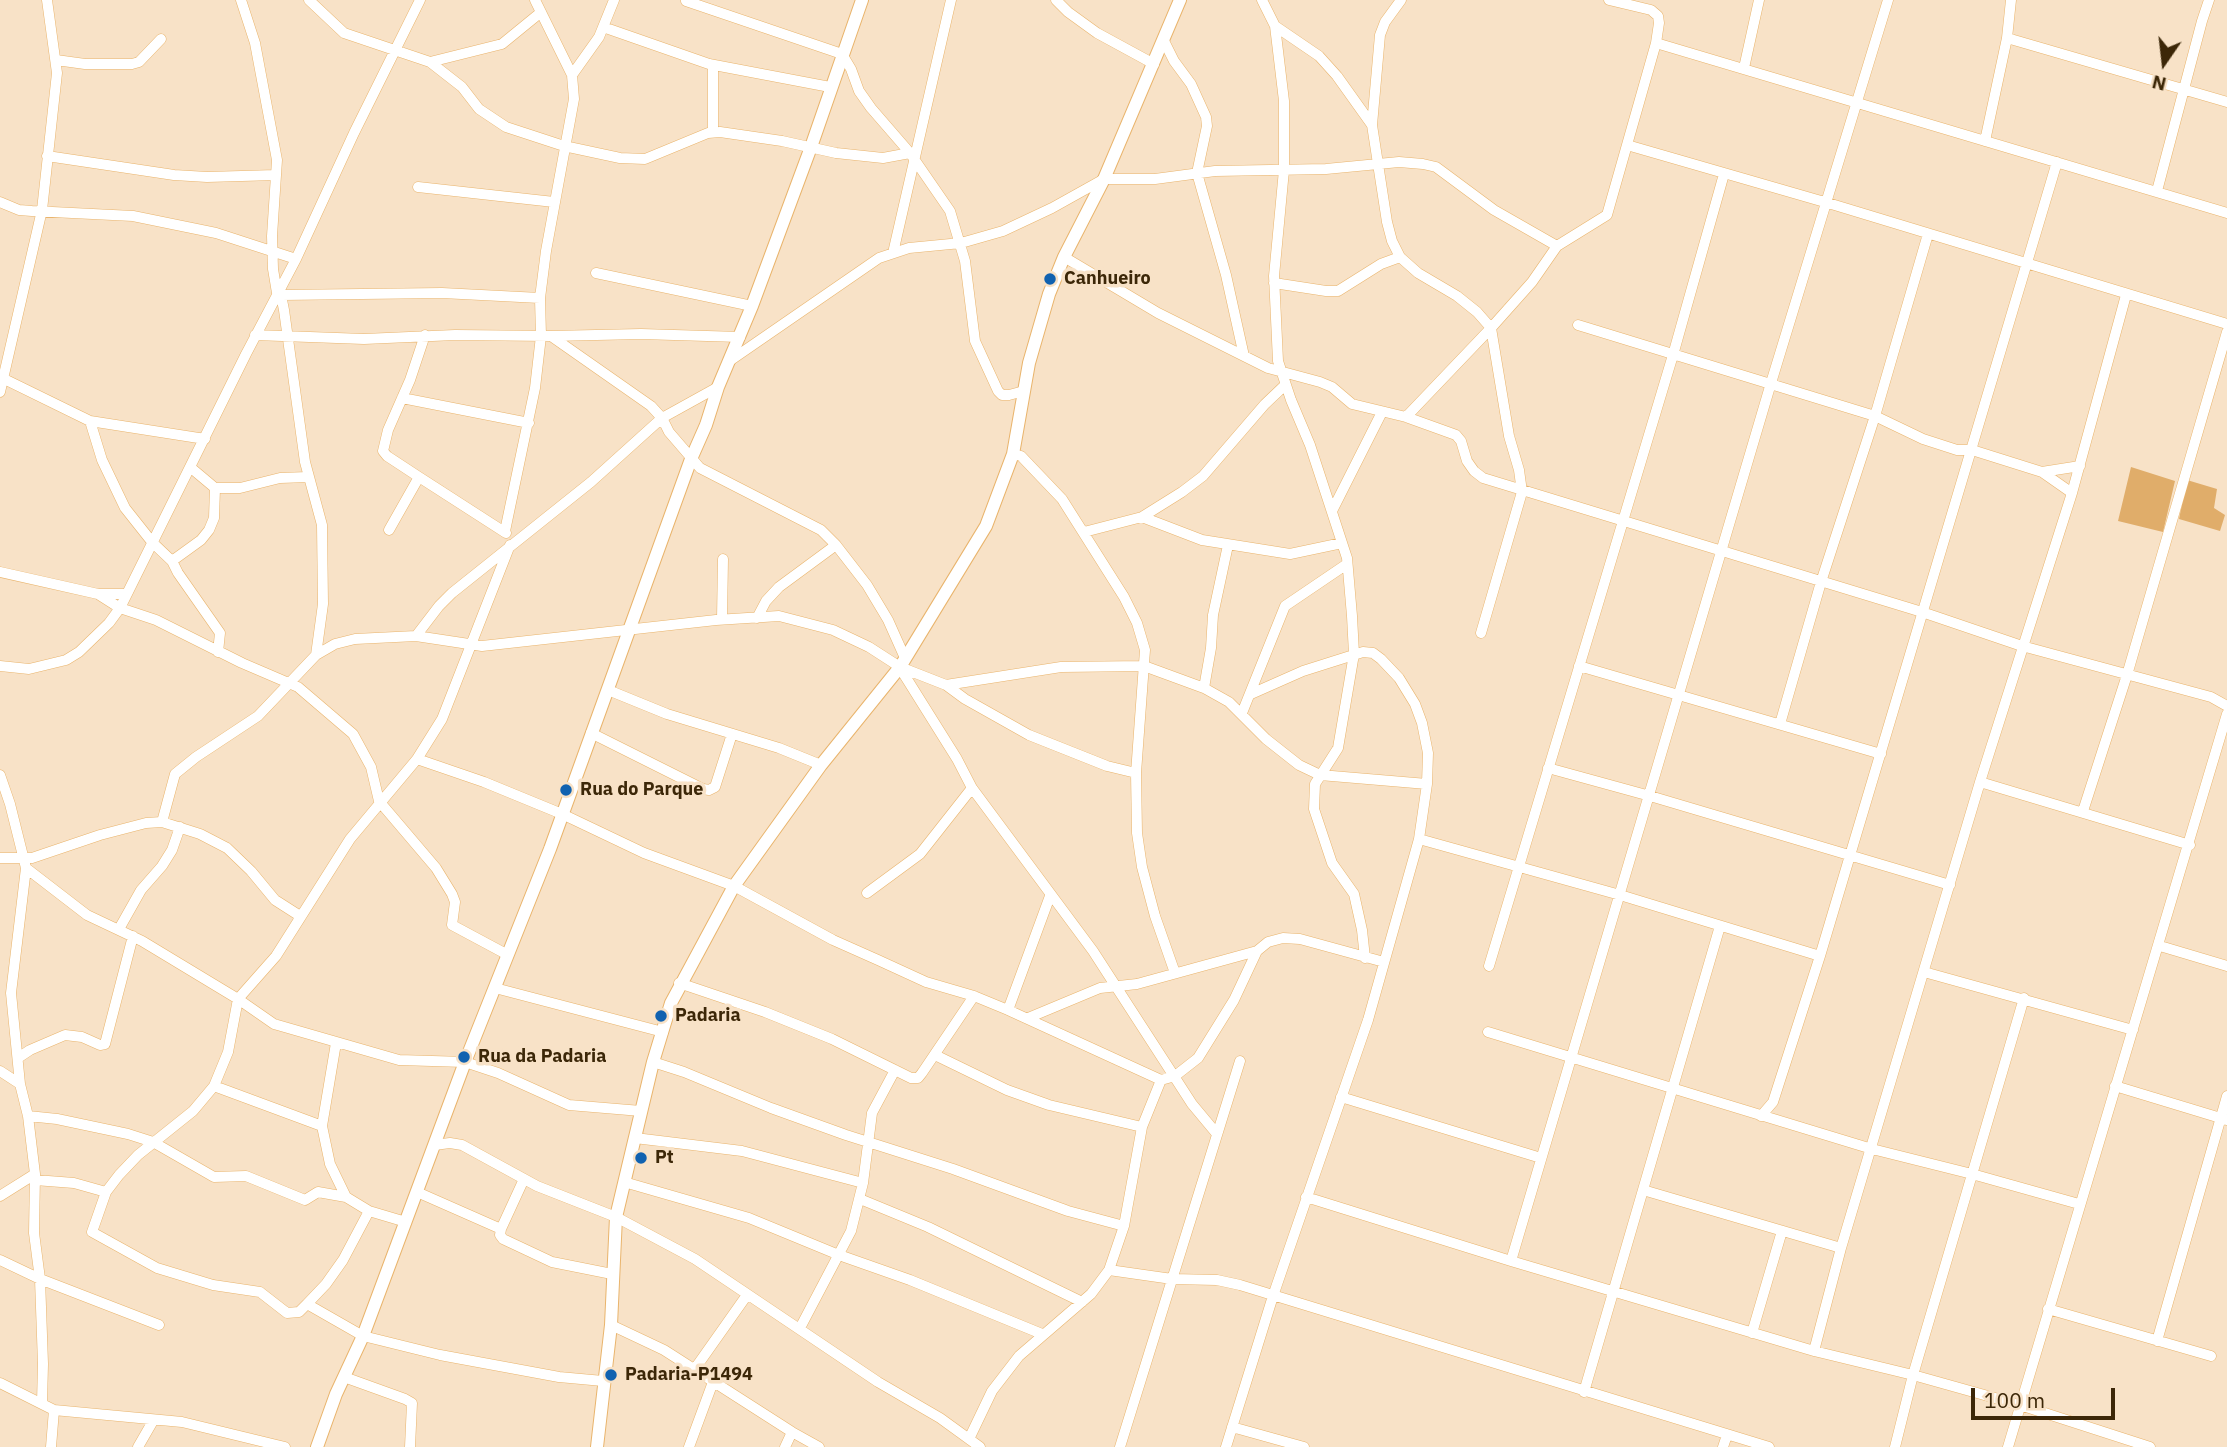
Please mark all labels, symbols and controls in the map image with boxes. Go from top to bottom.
north arrow [2129,28,2199,98]
text: N [2149,70,2169,97]
place label: Canhueiro [1064,268,1151,290]
marker: Canhueiro [1042,271,1058,287]
place label: Rua do Parque [580,779,703,801]
marker: Rua do Parque [558,782,574,798]
place label: Padaria [675,1005,741,1027]
marker: Padaria [653,1008,669,1024]
place label: Rua da Padaria [478,1046,606,1068]
marker: Rua da Padaria [456,1049,472,1065]
place label: Pt [655,1147,674,1169]
marker: Pt [633,1150,649,1166]
place label: Padaria-P1494 [625,1364,753,1386]
marker: Padaria-P1494 [603,1367,619,1383]
scale bar [1975,1374,2118,1418]
text: 100 m [1984,1386,2045,1414]

